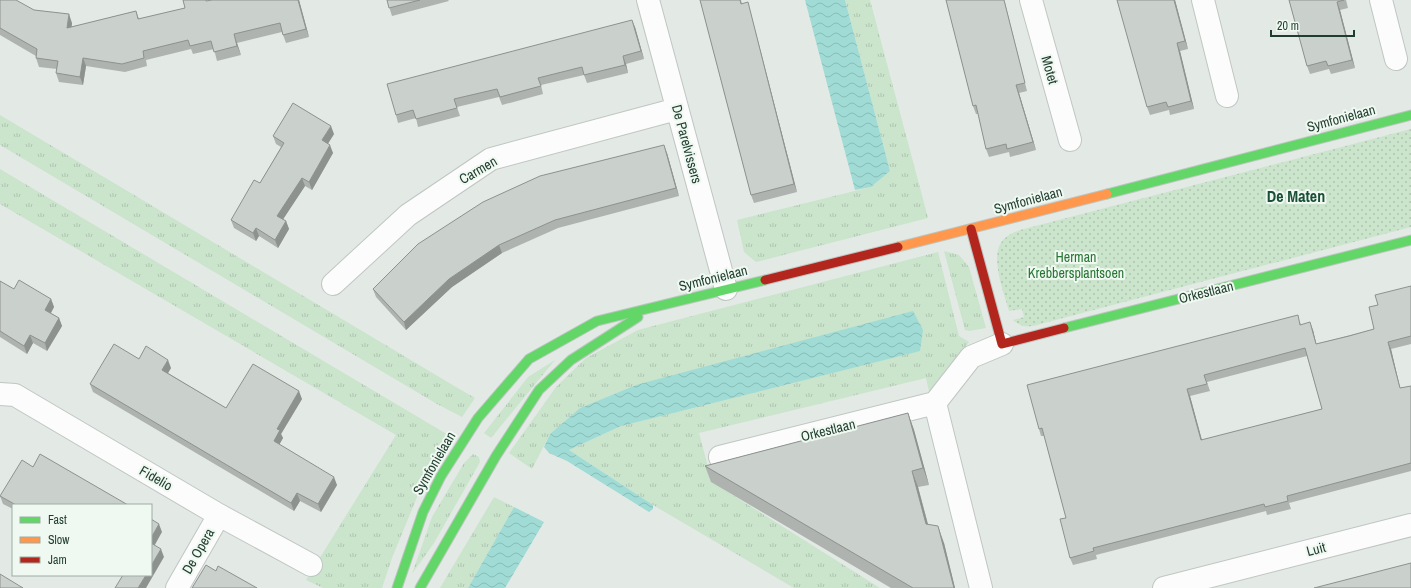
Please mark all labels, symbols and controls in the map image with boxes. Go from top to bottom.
scale bar [1271,12,1354,38]
text: 20 m [1277,18,1299,34]
street label: Motet [1037,54,1063,86]
street label: Symfonielaan [1305,100,1377,136]
street label: De Parelvissers [668,103,706,186]
street label: Carmen [456,152,500,188]
street label: Symfonielaan [992,182,1064,218]
district label: De Maten [1267,185,1325,207]
park label: Herman Krebbersplantsoen [1028,248,1124,282]
street label: Symfonielaan [677,261,749,295]
street label: Orkestlaan [1177,277,1235,307]
street label: Orkestlaan [799,415,857,445]
street label: Symfonielaan [409,428,459,498]
street label: Fidelio [136,461,176,495]
legend [12,504,152,576]
text: Fast [48,512,67,528]
street label: De Opera [178,524,219,577]
text: Slow [48,532,70,548]
street label: Luit [1304,538,1328,560]
text: Jam [48,552,67,568]

